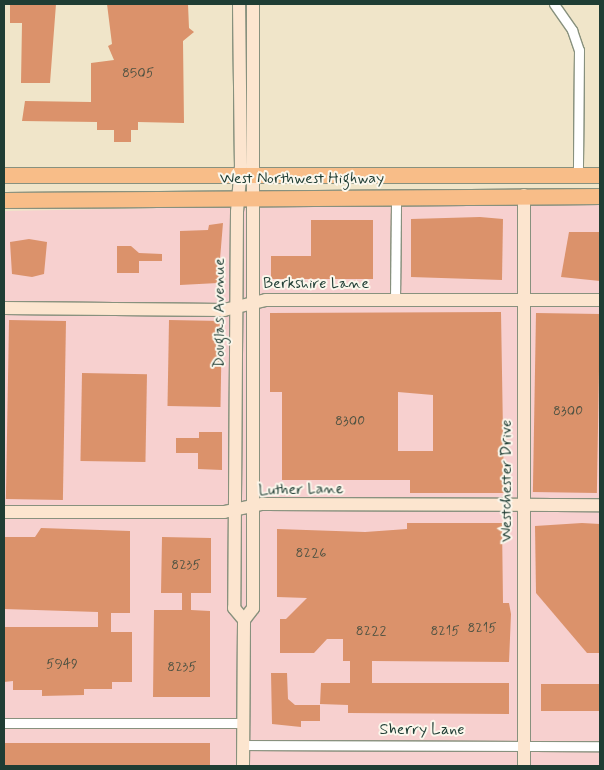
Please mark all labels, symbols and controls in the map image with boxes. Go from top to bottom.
house number: 8505 [122,65,154,81]
street label: West Northwest Highway [220,169,384,189]
street label: Douglas Avenue [210,260,230,366]
street label: Berkshire Lane [265,274,367,294]
house number: 8300 [553,403,583,419]
house number: 8300 [335,413,365,429]
street label: Westchester Drive [497,420,517,542]
street label: Luther Lane [259,480,343,500]
house number: 8226 [296,545,326,561]
house number: 8235 [171,557,201,573]
house number: 8215 [467,620,497,636]
house number: 8222 [356,623,386,639]
house number: 8215 [430,623,460,639]
house number: 5949 [46,656,78,672]
house number: 8235 [167,659,197,675]
street label: Sherry Lane [379,720,465,740]

